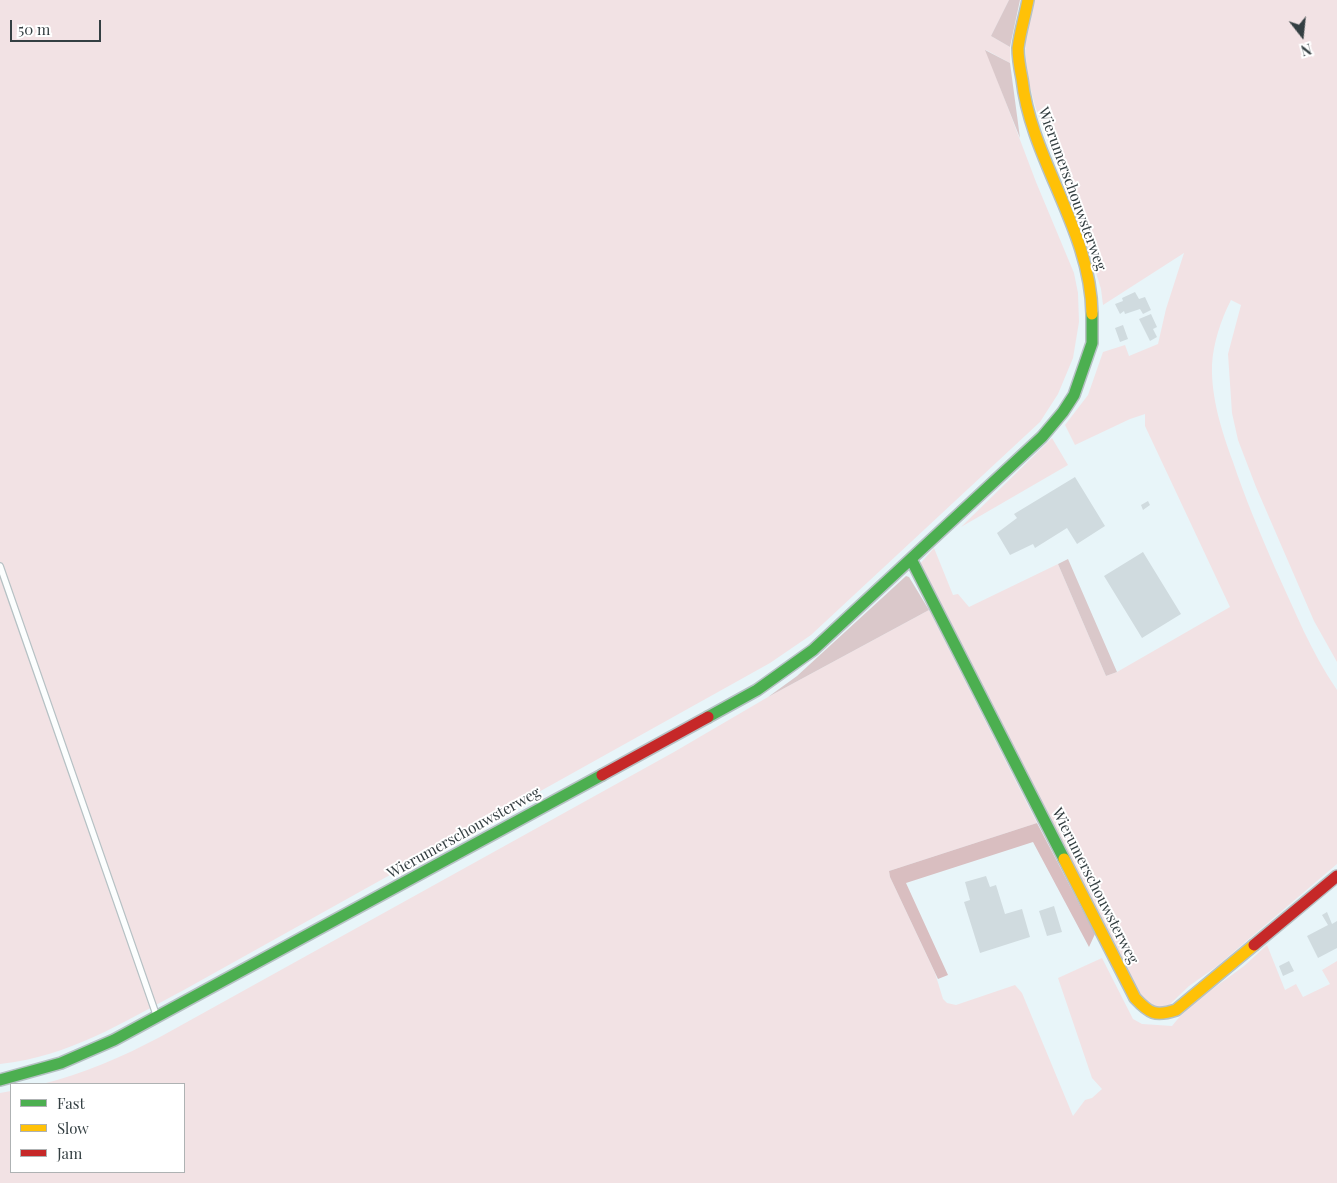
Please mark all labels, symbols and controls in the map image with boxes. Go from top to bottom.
scale bar [12,10,104,42]
north arrow [1277,10,1327,60]
text: 50 m [18,19,50,39]
text: N [1299,39,1314,60]
street label: Wierumerschouwsterweg [1034,105,1110,273]
street label: Wierumerschouwsterweg [384,783,544,883]
street label: Wierumerschouwsterweg [1048,805,1142,967]
legend [10,1083,185,1173]
text: Fast [57,1093,85,1113]
text: Slow [57,1118,89,1138]
text: Jam [57,1143,82,1163]

